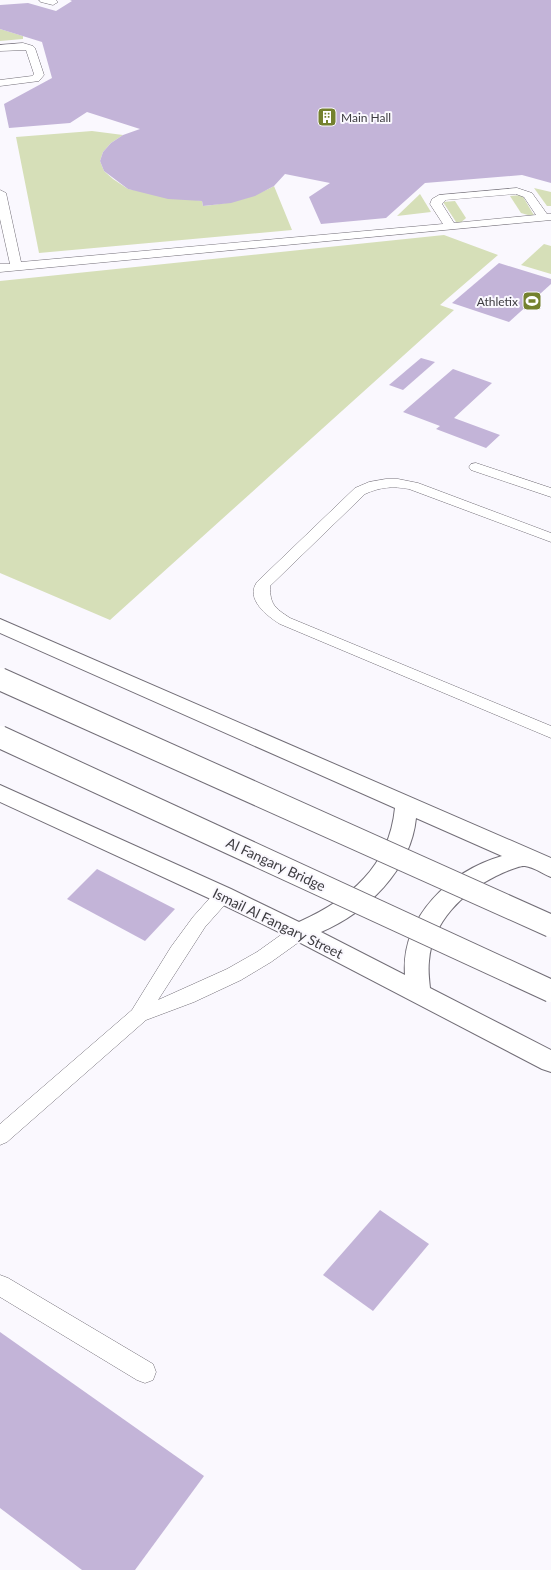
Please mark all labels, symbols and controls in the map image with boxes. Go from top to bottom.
building icon: Main Hall [316,106,338,128]
place label: Main Hall [341,110,391,125]
sports icon: Athletix [521,290,543,312]
place label: Athletix [477,294,518,309]
street label: Al Fangary Bridge [224,834,328,894]
street label: Ismail Al Fangary Street [210,884,346,962]

